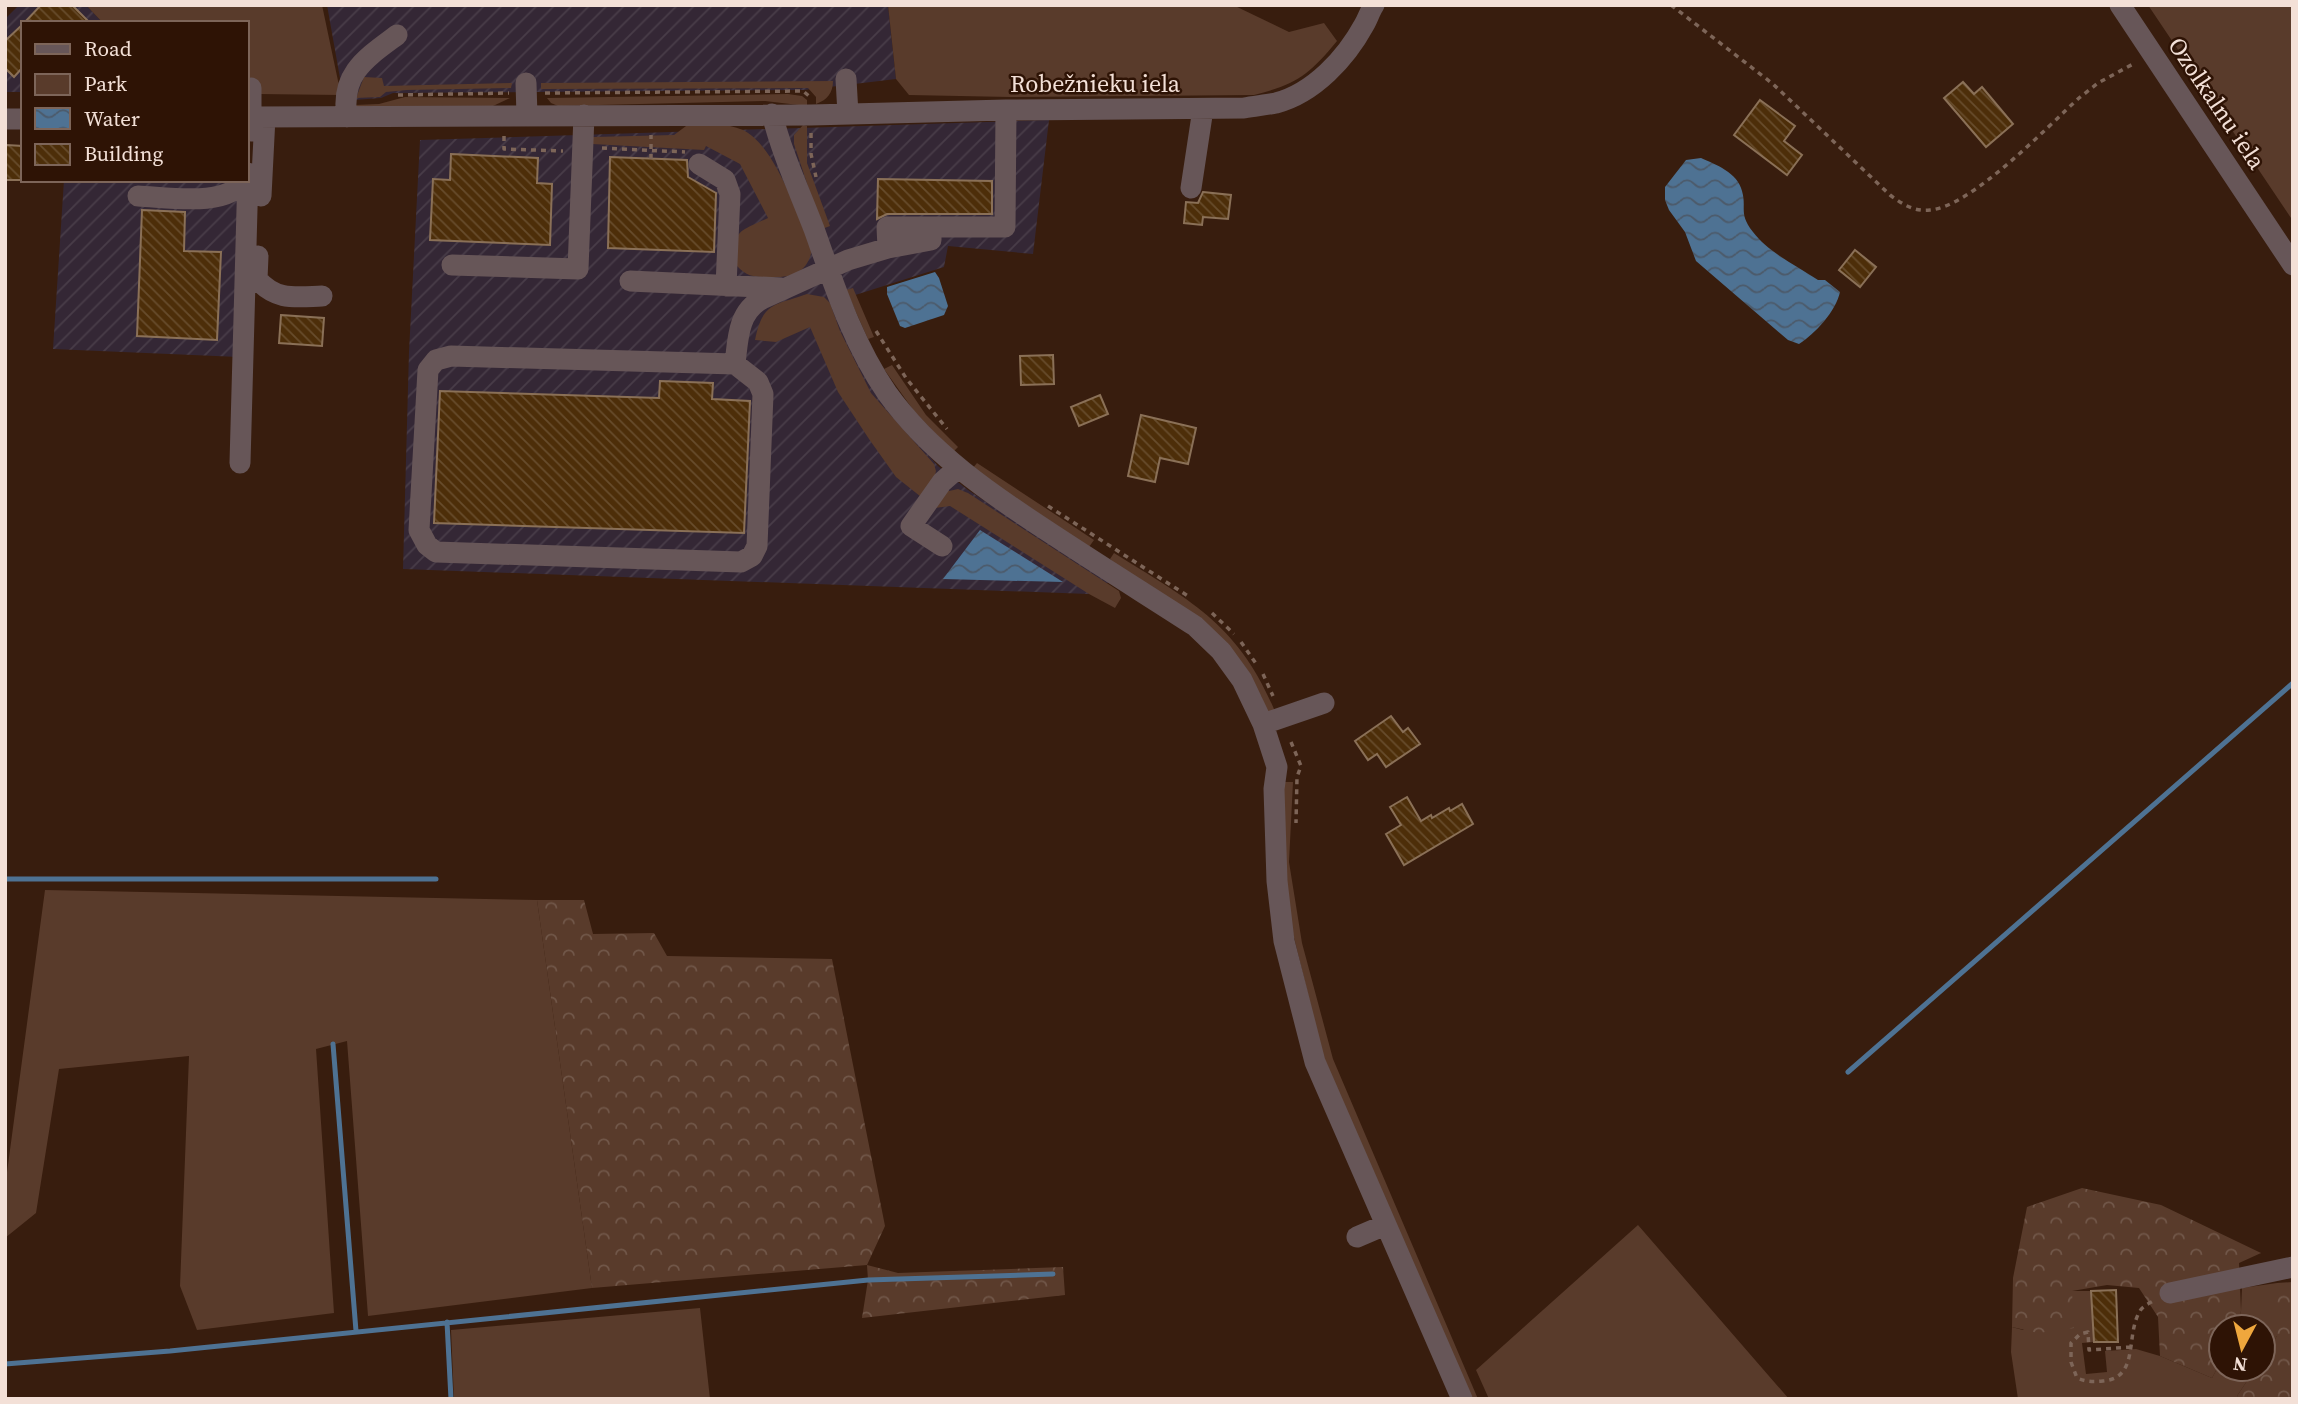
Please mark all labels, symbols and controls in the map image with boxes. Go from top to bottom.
legend [21,21,248,182]
street label: Ozolkalnu iela [2161,30,2274,176]
text: Road [84,34,132,63]
street label: Robežnieku iela [1010,67,1181,100]
text: Park [84,69,128,98]
text: Water [84,104,140,133]
text: Building [84,139,163,168]
north arrow [2207,1313,2277,1383]
text: N [2231,1351,2248,1379]

